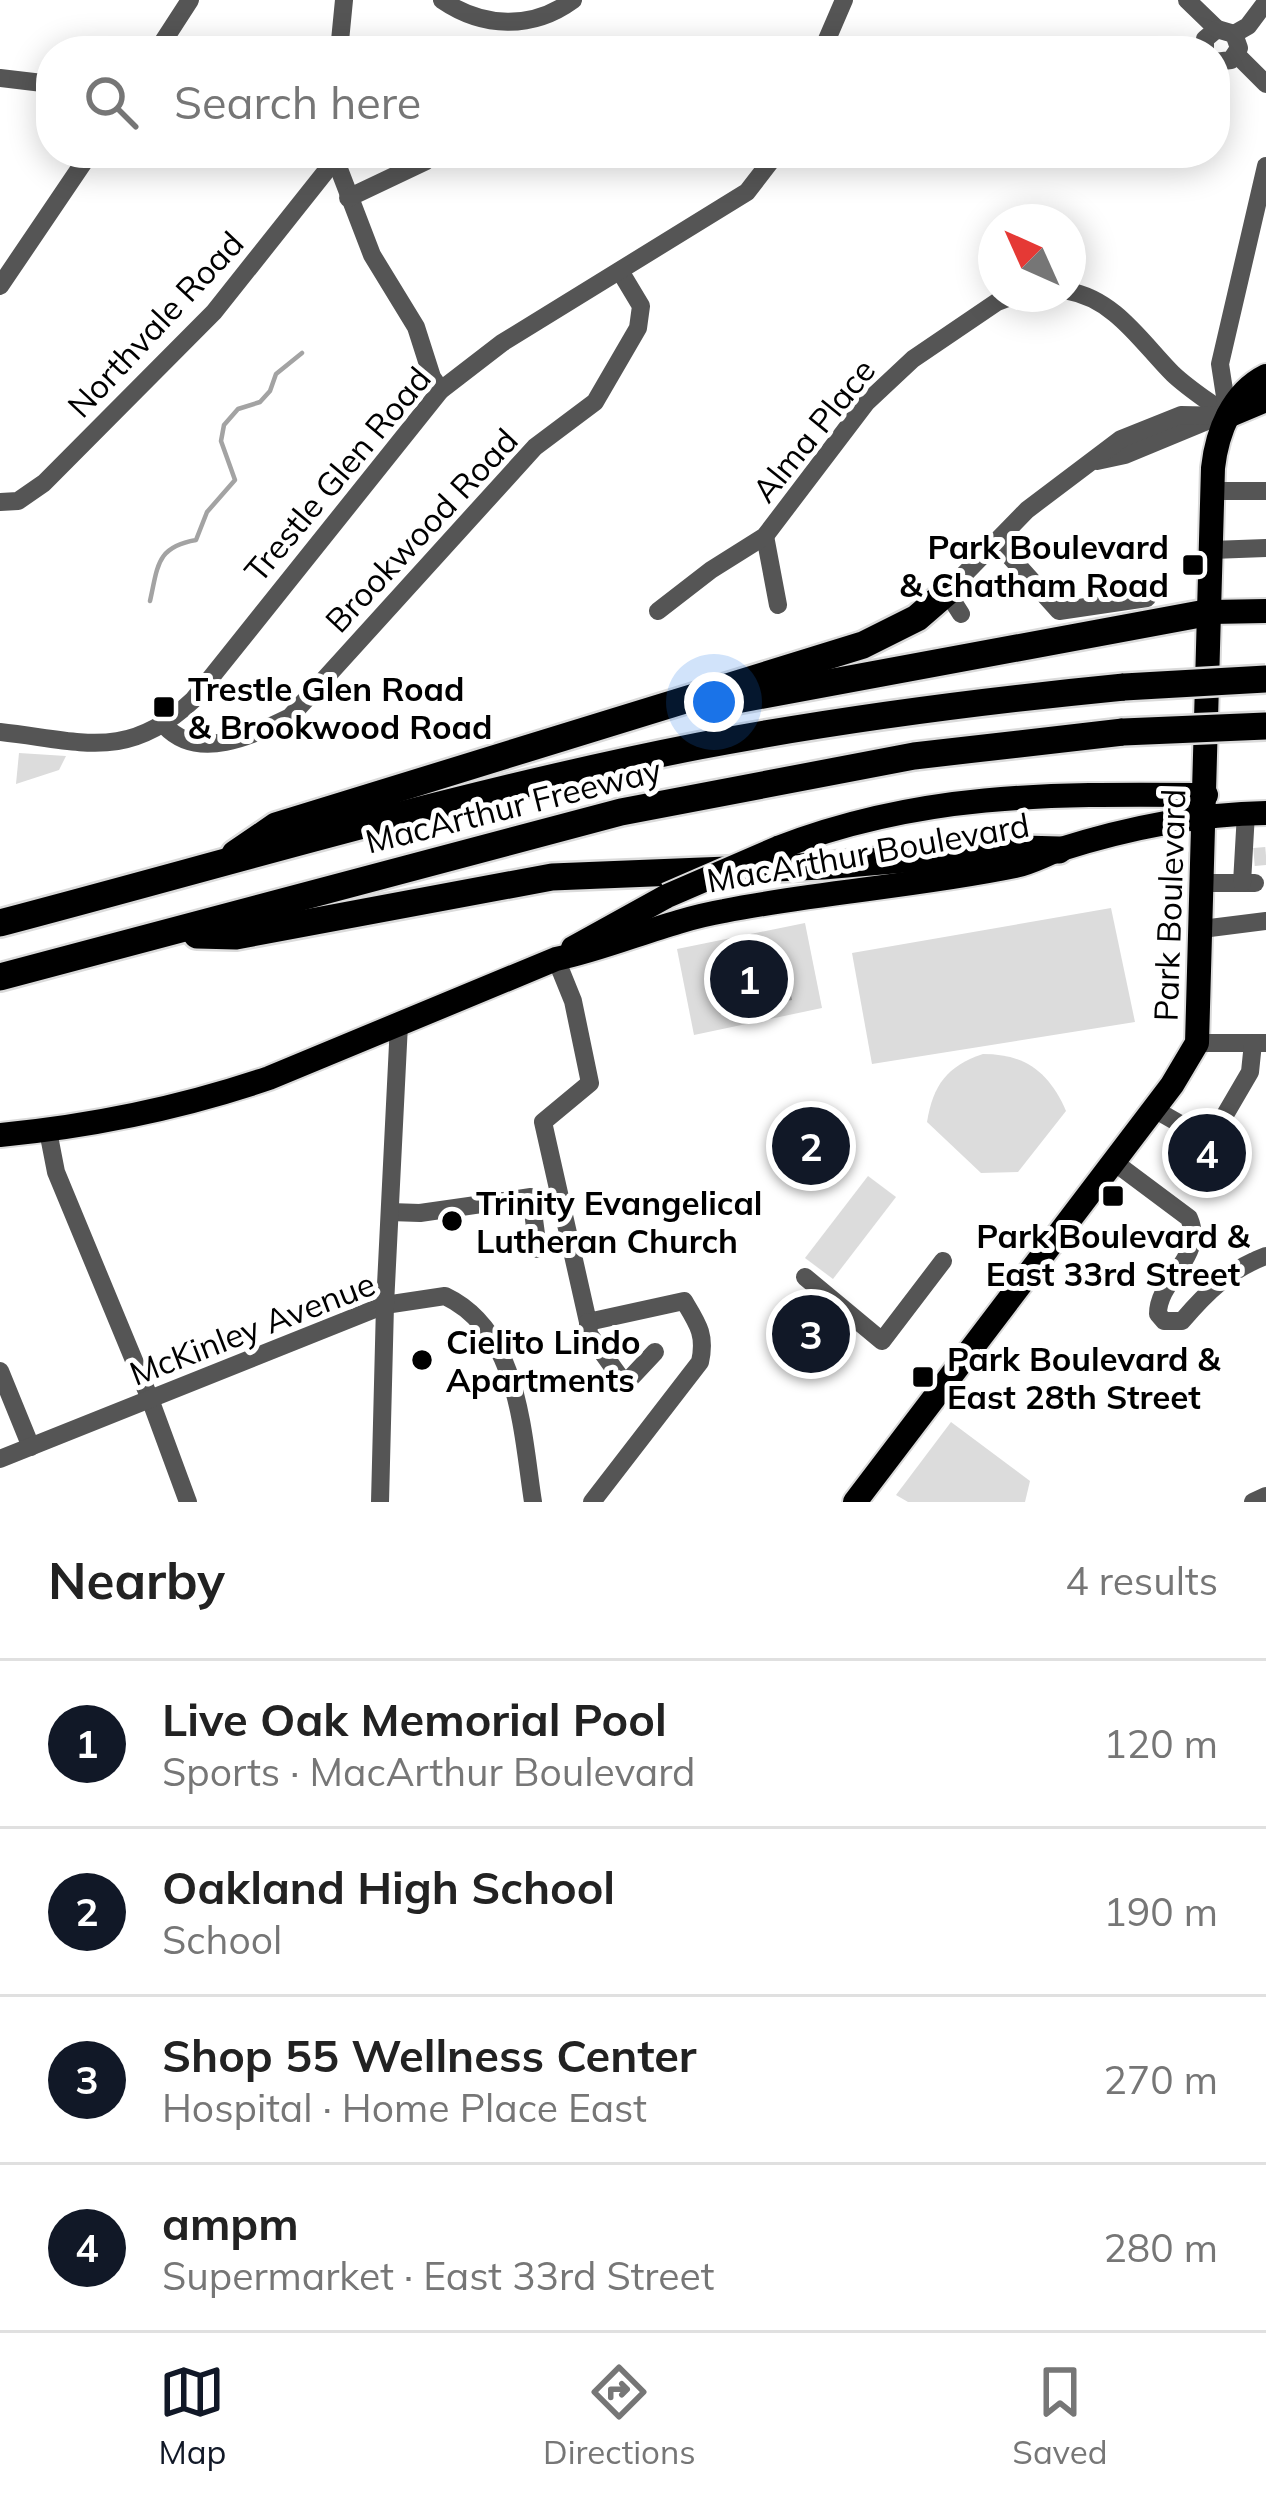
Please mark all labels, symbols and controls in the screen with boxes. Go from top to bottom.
search box [36,36,1230,168]
icon: search [78,69,144,135]
text: Search here [174,74,421,130]
north arrow [978,204,1086,312]
street label: Northvale Road [58,222,252,426]
street label: Alma Place [743,350,883,510]
street label: Trestle Glen Road [235,358,439,590]
street label: Brookwood Road [316,420,526,640]
place label: Park Boulevard & Chatham Road [900,526,1169,605]
marker: Park Boulevard & Chatham Road [1180,552,1206,578]
place label: Trestle Glen Road & Brookwood Road [188,668,493,747]
your location [684,672,744,732]
marker: Trestle Glen Road & Brookwood Road [151,694,177,720]
street label: MacArthur Freeway [361,748,666,862]
street label: Park Boulevard [1144,788,1194,1022]
street label: MacArthur Boulevard [704,803,1032,901]
pin: 1 [710,934,788,1024]
pin: 2 [772,1101,850,1191]
pin: 4 [1168,1108,1246,1198]
place label: Trinity Evangelical Lutheran Church [476,1182,762,1261]
marker: Park Boulevard & East 33rd Street [1100,1183,1126,1209]
marker: Trinity Evangelical Lutheran Church [439,1208,465,1234]
place label: Park Boulevard & East 33rd Street [976,1215,1251,1294]
street label: McKinley Avenue [124,1262,380,1394]
pin: 3 [772,1289,850,1379]
place label: Cielito Lindo Apartments [446,1321,640,1400]
place label: Park Boulevard & East 28th Street [947,1338,1222,1417]
marker: Cielito Lindo Apartments [409,1347,435,1373]
marker: Park Boulevard & East 28th Street [910,1364,936,1390]
text: Nearby [48,1548,225,1612]
text: 4 results [1065,1556,1218,1605]
text: Live Oak Memorial Pool [162,1691,667,1747]
text: 1 [75,1719,99,1768]
text: 120 m [1103,1719,1218,1768]
text: Sports · MacArthur Boulevard [162,1747,695,1796]
text: Oakland High School [162,1859,615,1915]
text: 2 [75,1887,99,1936]
text: 190 m [1103,1887,1218,1936]
text: School [162,1915,282,1964]
text: Shop 55 Wellness Center [162,2027,697,2083]
text: 3 [75,2055,99,2104]
text: 270 m [1103,2055,1218,2104]
text: Hospital · Home Place East [162,2083,647,2132]
text: ampm [162,2195,299,2251]
text: 4 [75,2223,99,2272]
text: 280 m [1103,2223,1218,2272]
text: Supermarket · East 33rd Street [162,2251,714,2300]
tab: Map [158,2359,226,2472]
tab: Directions [543,2359,696,2472]
tab: Saved [1012,2359,1108,2472]

